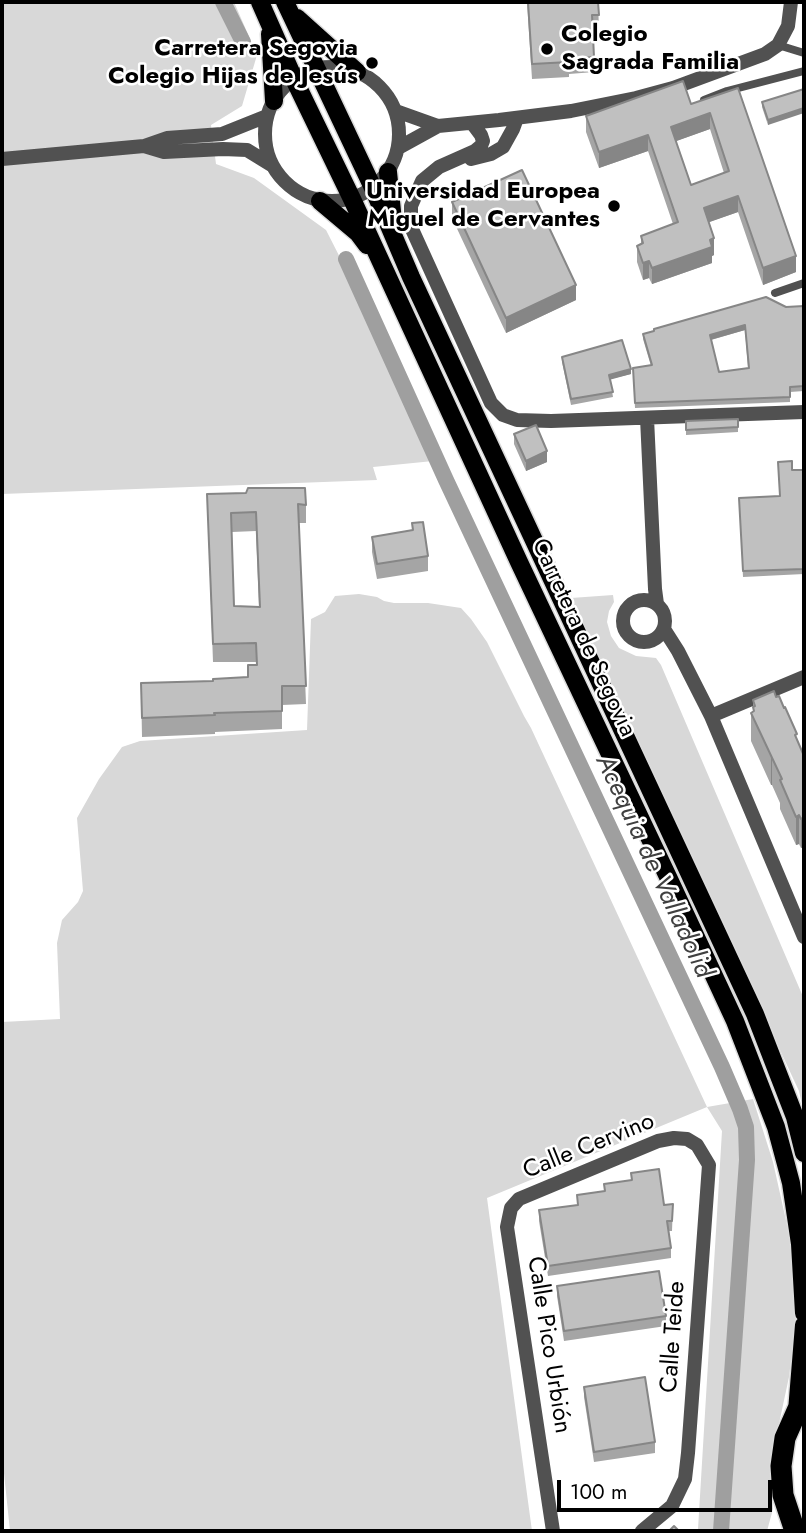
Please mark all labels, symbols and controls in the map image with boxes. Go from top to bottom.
place label: Colegio Sagrada Familia [561,21,739,77]
place label: Carretera Segovia Colegio Hijas de Jesús [108,35,358,91]
marker: Colegio Sagrada Familia [539,41,555,57]
marker: Carretera Segovia Colegio Hijas de Jesús [364,55,380,71]
place label: Universidad Europea Miguel de Cervantes [366,178,600,234]
marker: Universidad Europea Miguel de Cervantes [606,198,622,214]
street label: Carretera de Segovia [525,534,641,742]
water label: Acequia de Valladolid [588,750,718,984]
street label: Calle Cervino [519,1108,659,1186]
street label: Calle Pico Urbión [520,1255,576,1435]
street label: Calle Teide [656,1280,692,1394]
scale bar [561,1466,776,1510]
text: 100 m [570,1477,627,1507]

